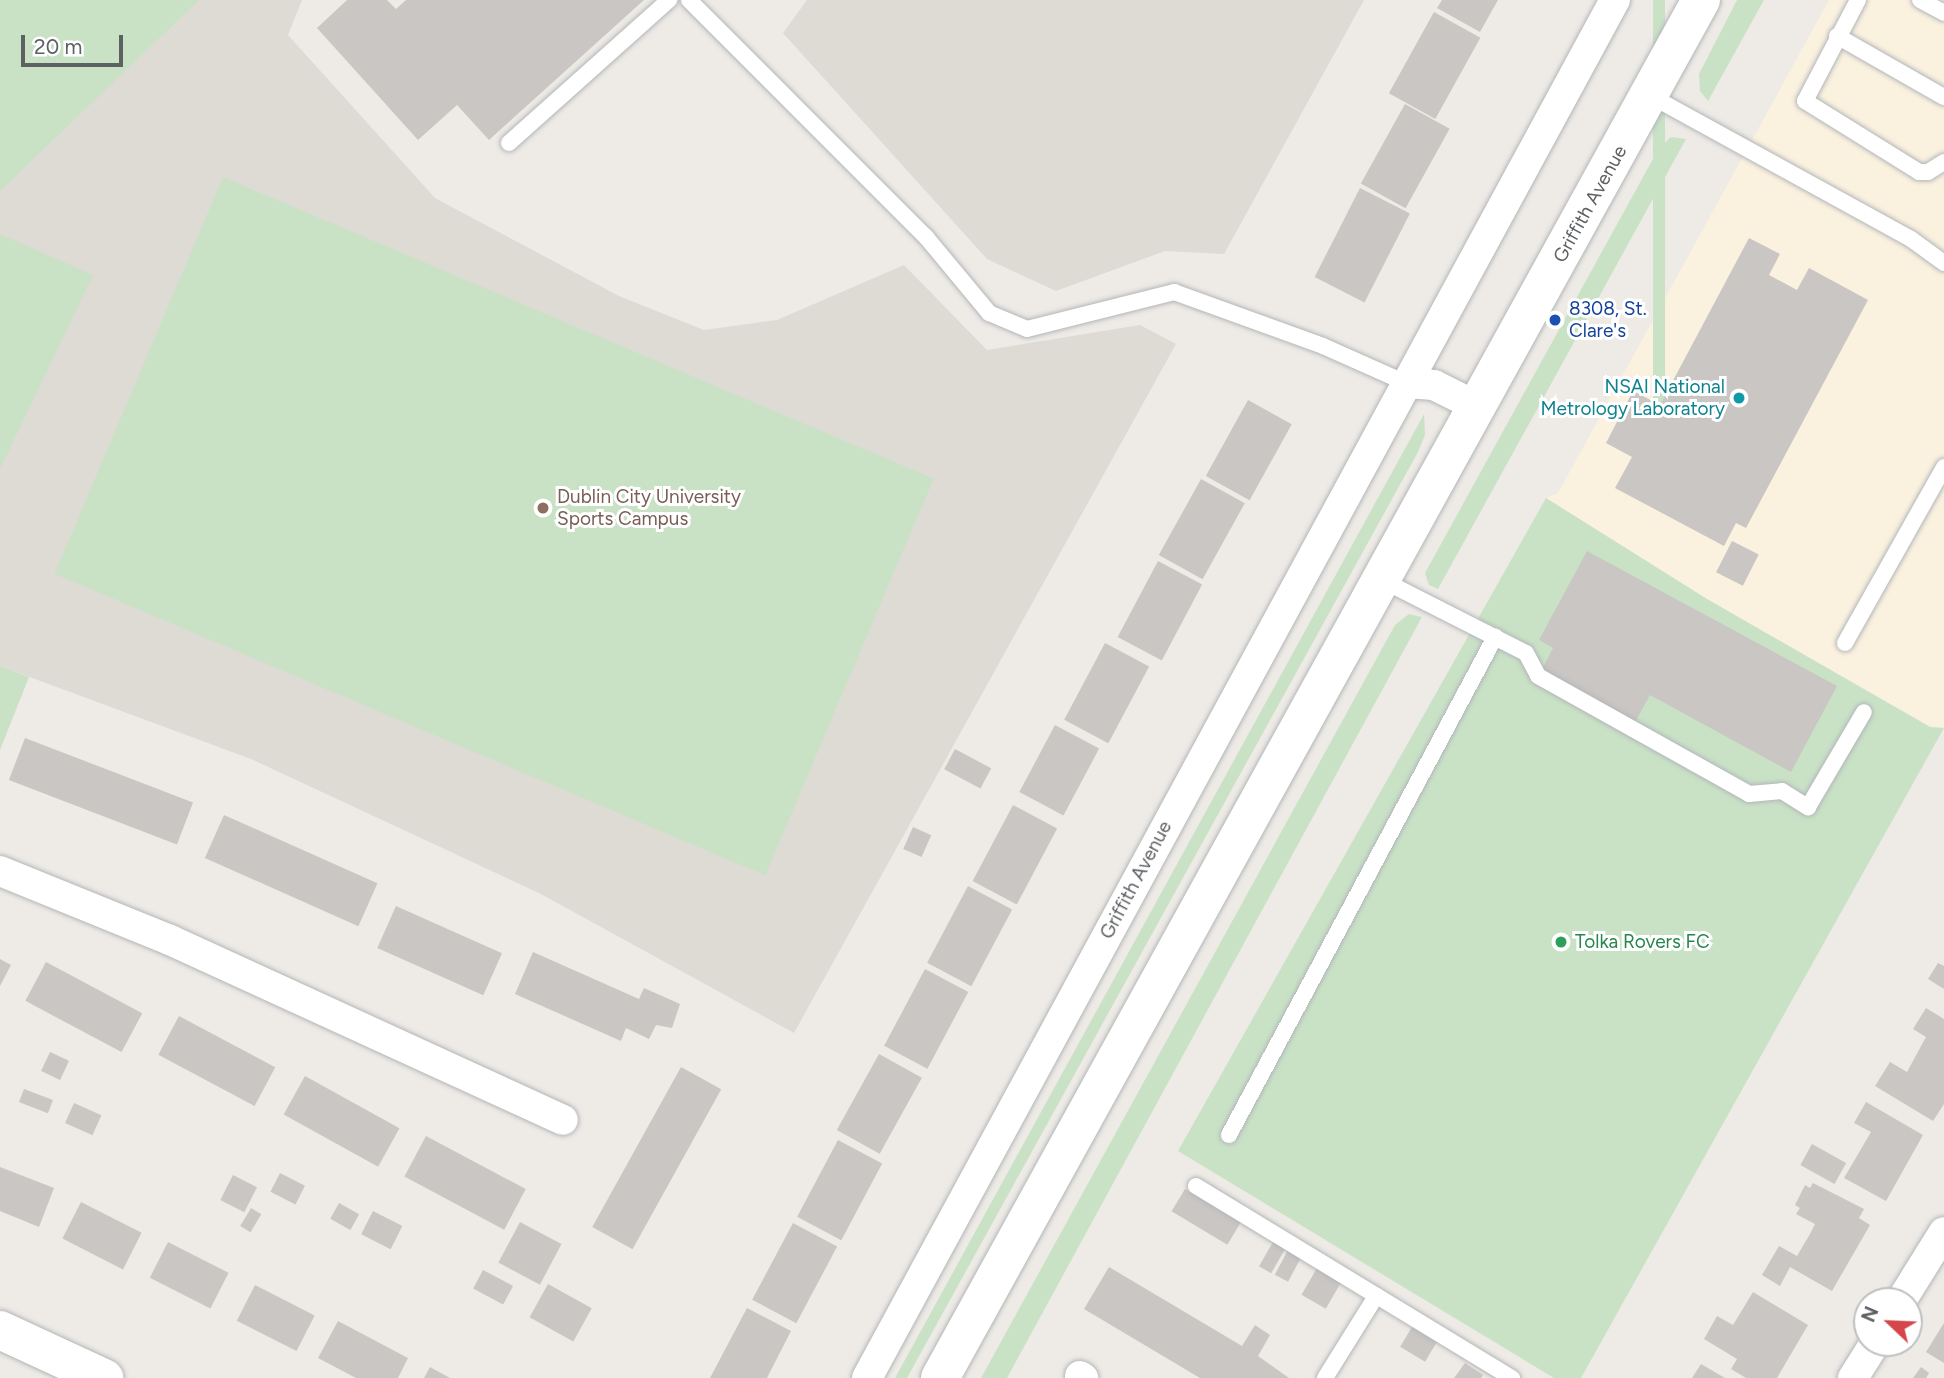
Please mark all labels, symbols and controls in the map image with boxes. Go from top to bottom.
scale bar [24,21,126,65]
text: 20 m [34,34,82,59]
street label: Griffith Avenue [1548,141,1632,267]
place label: 8308, St. Clare's [1569,298,1647,342]
marker: 8308, St. Clare's [1547,312,1563,328]
place label: NSAI National Metrology Laboratory [1540,376,1725,420]
marker: NSAI National Metrology Laboratory [1731,390,1747,406]
place label: Dublin City University Sports Campus [557,486,741,530]
marker: Dublin City University Sports Campus [535,500,551,516]
street label: Griffith Avenue [1095,817,1177,943]
place label: Tolka Rovers FC [1575,931,1710,953]
marker: Tolka Rovers FC [1553,934,1569,950]
north arrow [1853,1287,1923,1357]
text: N [1857,1303,1884,1326]

